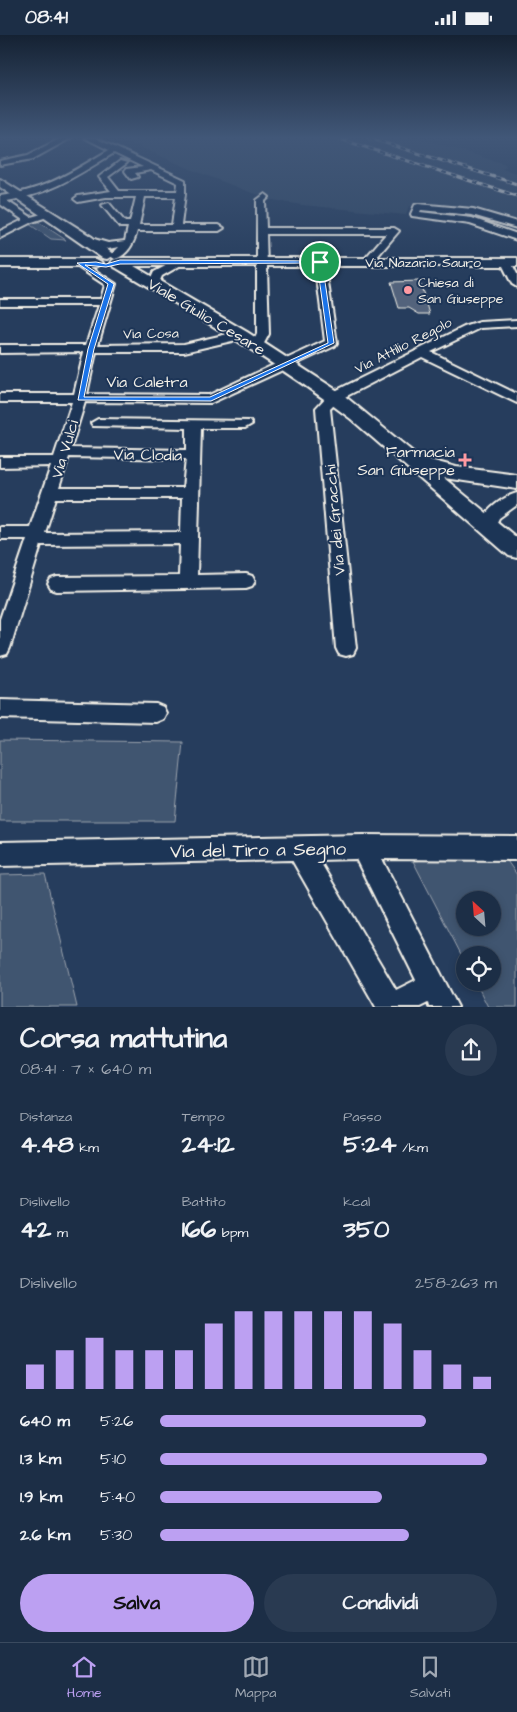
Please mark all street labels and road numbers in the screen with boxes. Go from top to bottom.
street label: Via Nazario Sauro [365,253,481,273]
street label: Viale Giulio Cesare [143,273,270,361]
street label: Via Attilio Regolo [351,313,456,379]
street label: Via Cosa [123,324,179,344]
street label: Via Caletra [106,371,188,393]
street label: Via Vulci [46,417,84,481]
street label: Via Clodia [113,443,182,467]
street label: Via dei Gracchi [319,463,351,576]
street label: Via del Tiro a Segno [170,835,347,867]

